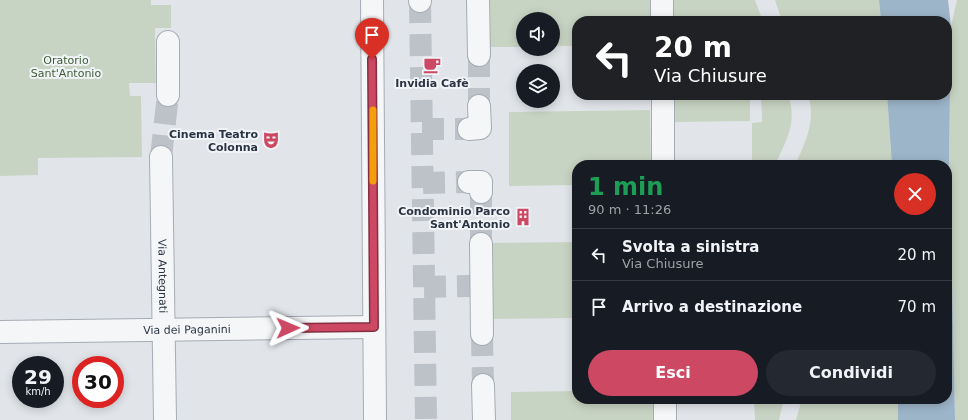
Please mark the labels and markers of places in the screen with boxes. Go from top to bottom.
pin [355,18,389,59]
cafe icon: Invidia Cafè [422,55,442,75]
place label: Invidia Cafè [395,77,469,90]
place label: Cinema Teatro Colonna [169,128,258,154]
theatre icon: Cinema Teatro Colonna [261,130,281,150]
place label: Condominio Parco Sant'Antonio [398,205,510,231]
building icon: Condominio Parco Sant'Antonio [513,207,533,227]

